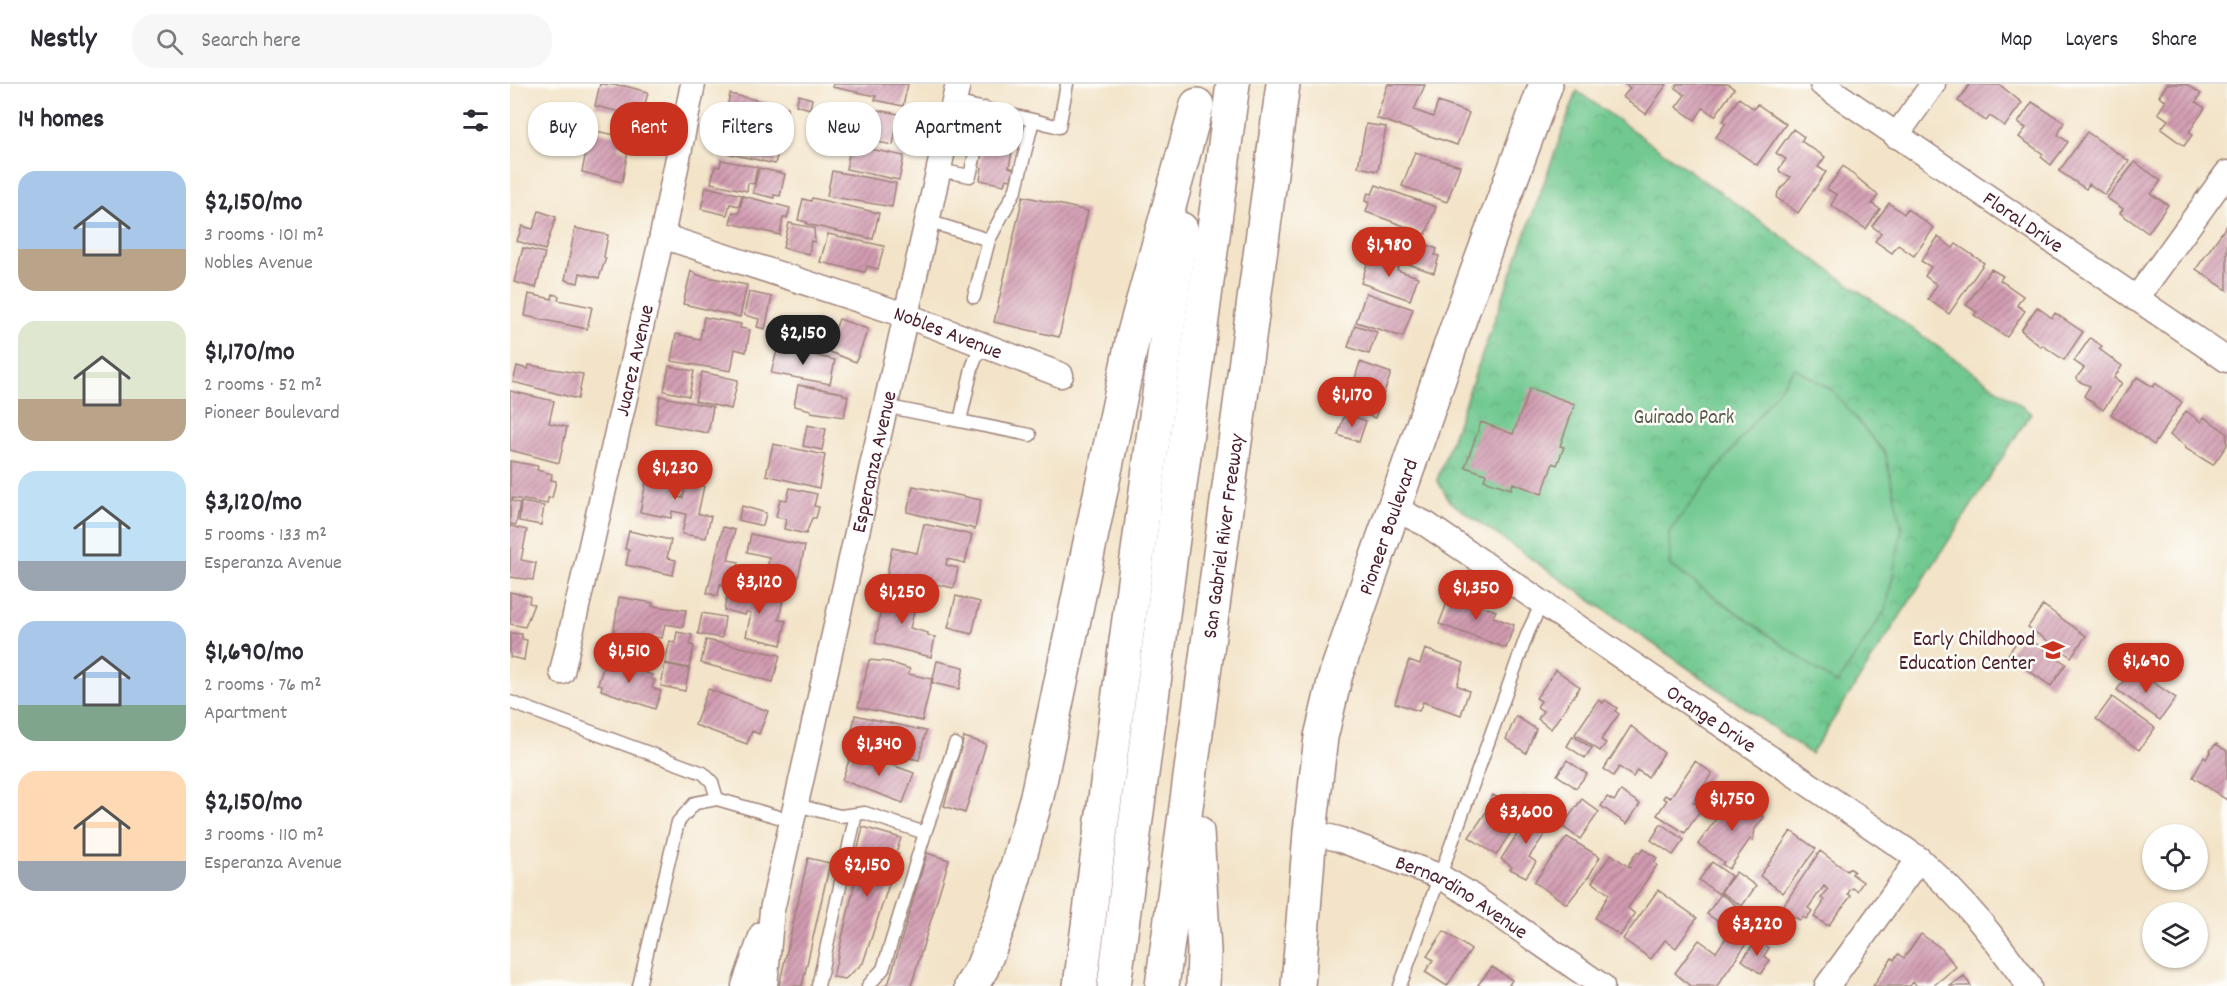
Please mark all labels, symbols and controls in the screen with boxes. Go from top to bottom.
search box [132,14,552,68]
text: Nestly [30,21,96,61]
icon: search [153,25,186,58]
text: Search here [201,26,301,57]
text: Map [2001,26,2032,56]
text: Layers [2065,26,2118,56]
text: Share [2151,26,2197,56]
text: 14 homes [18,102,104,139]
chip: Buy [528,102,598,156]
chip: Rent [610,102,688,156]
chip: Filters [700,102,794,156]
chip: New [806,102,881,156]
chip: Apartment [893,102,1023,156]
icon: filters [459,104,492,137]
text: $2,150/mo [204,185,302,222]
street label: Floral Drive [1976,186,2068,262]
icon: home [66,195,138,267]
text: 3 rooms · 101 m² [204,222,324,250]
pin: $1,980 [1340,227,1438,278]
text: $1,980 [1366,232,1412,260]
text: Nobles Avenue [204,250,313,278]
street label: Nobles Avenue [889,300,1006,369]
street label: Juarez Avenue [609,302,664,420]
pin: $2,150 [754,315,852,366]
text: $2,150 [779,320,827,348]
text: $1,170/mo [204,335,294,372]
icon: home [66,345,138,417]
text: 2 rooms · 52 m² [204,372,322,400]
pin: $1,170 [1303,377,1401,428]
text: $1,170 [1331,382,1373,410]
street label: Esperanza Avenue [845,388,906,536]
text: Pioneer Boulevard [204,400,340,428]
park label: Guirado Park [1634,404,1734,434]
street label: San Gabriel River Freeway [1197,432,1254,641]
pin: $1,230 [626,450,724,501]
text: $1,230 [652,455,698,483]
street label: Pioneer Boulevard [1353,455,1428,600]
text: $3,120/mo [204,485,302,522]
icon: home [66,495,138,567]
text: 5 rooms · 133 m² [204,522,327,550]
text: Esperanza Avenue [204,550,342,578]
pin: $3,120 [710,564,808,615]
text: $3,120 [736,569,782,597]
pin: $1,350 [1427,570,1525,621]
pin: $1,250 [853,574,951,625]
text: $1,350 [1452,575,1500,603]
text: $1,250 [878,579,926,607]
place label: Early Childhood Education Center [1899,626,2035,680]
pin: $1,510 [580,633,678,684]
text: $1,690/mo [204,635,303,672]
school or university icon: Early Childhood Education Center [2040,637,2066,663]
text: $1,510 [608,638,650,666]
pin: $1,690 [2097,643,2195,694]
icon: home [66,645,138,717]
text: $1,690 [2122,648,2170,676]
text: 2 rooms · 76 m² [204,672,322,700]
street label: Orange Drive [1659,679,1761,762]
text: Apartment [204,700,287,728]
pin: $1,340 [830,726,928,777]
text: $1,340 [856,731,902,759]
pin: $1,750 [1683,781,1781,832]
text: $2,150/mo [204,785,302,822]
text: $1,750 [1709,786,1755,814]
pin: $3,600 [1477,794,1575,845]
icon: home [66,795,138,867]
text: $3,600 [1499,799,1553,827]
text: 3 rooms · 110 m² [204,822,324,850]
map controls [2142,824,2208,968]
button: locate [2142,824,2208,890]
pin: $2,150 [818,847,916,898]
street label: Bernardino Avenue [1390,849,1533,948]
text: Esperanza Avenue [204,850,342,878]
text: $2,150 [843,852,891,880]
button: layers [2142,902,2208,968]
pin: $3,220 [1708,906,1806,957]
text: $3,220 [1731,911,1783,939]

